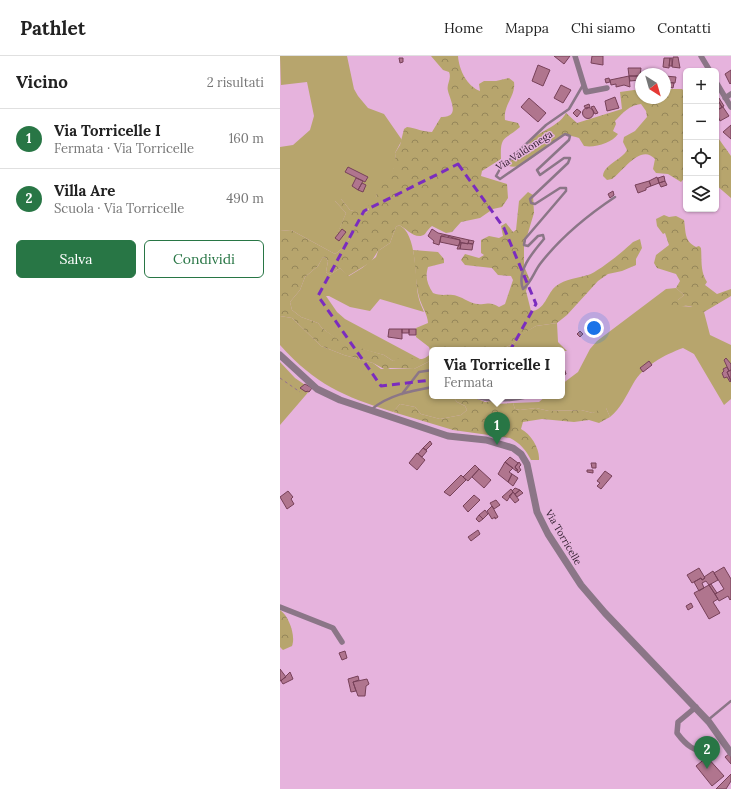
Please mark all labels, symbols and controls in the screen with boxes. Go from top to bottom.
text: Pathlet [20,16,85,40]
text: Home [444,19,483,37]
text: Mappa [505,19,549,37]
text: Chi siamo [571,19,635,37]
text: Contatti [657,19,711,37]
north arrow [635,68,671,104]
map controls [683,68,719,212]
button: + [683,68,719,104]
text: Vicino [16,71,68,93]
text: 2 risultati [207,74,264,91]
button: − [683,104,719,140]
text: Via Torricelle I [54,121,161,140]
street label: Via Valdonega [493,127,555,174]
text: 1 [26,130,32,147]
text: 160 m [229,130,264,147]
text: Fermata · Via Torricelle [54,140,194,157]
button: locate [683,140,719,176]
button: layers [683,176,719,212]
text: Villa Are [54,181,115,200]
text: 2 [26,190,32,207]
text: 490 m [226,190,264,207]
text: Scuola · Via Torricelle [54,200,184,217]
button: Salva [16,240,136,278]
button: Condividi [144,240,264,278]
your location [584,318,604,338]
popup [429,347,565,399]
text: Via Torricelle I [444,355,550,374]
text: Fermata [444,374,493,391]
pin: 1 [484,412,510,445]
street label: Via Torricelle [542,506,585,568]
pin: 2 [694,736,720,769]

